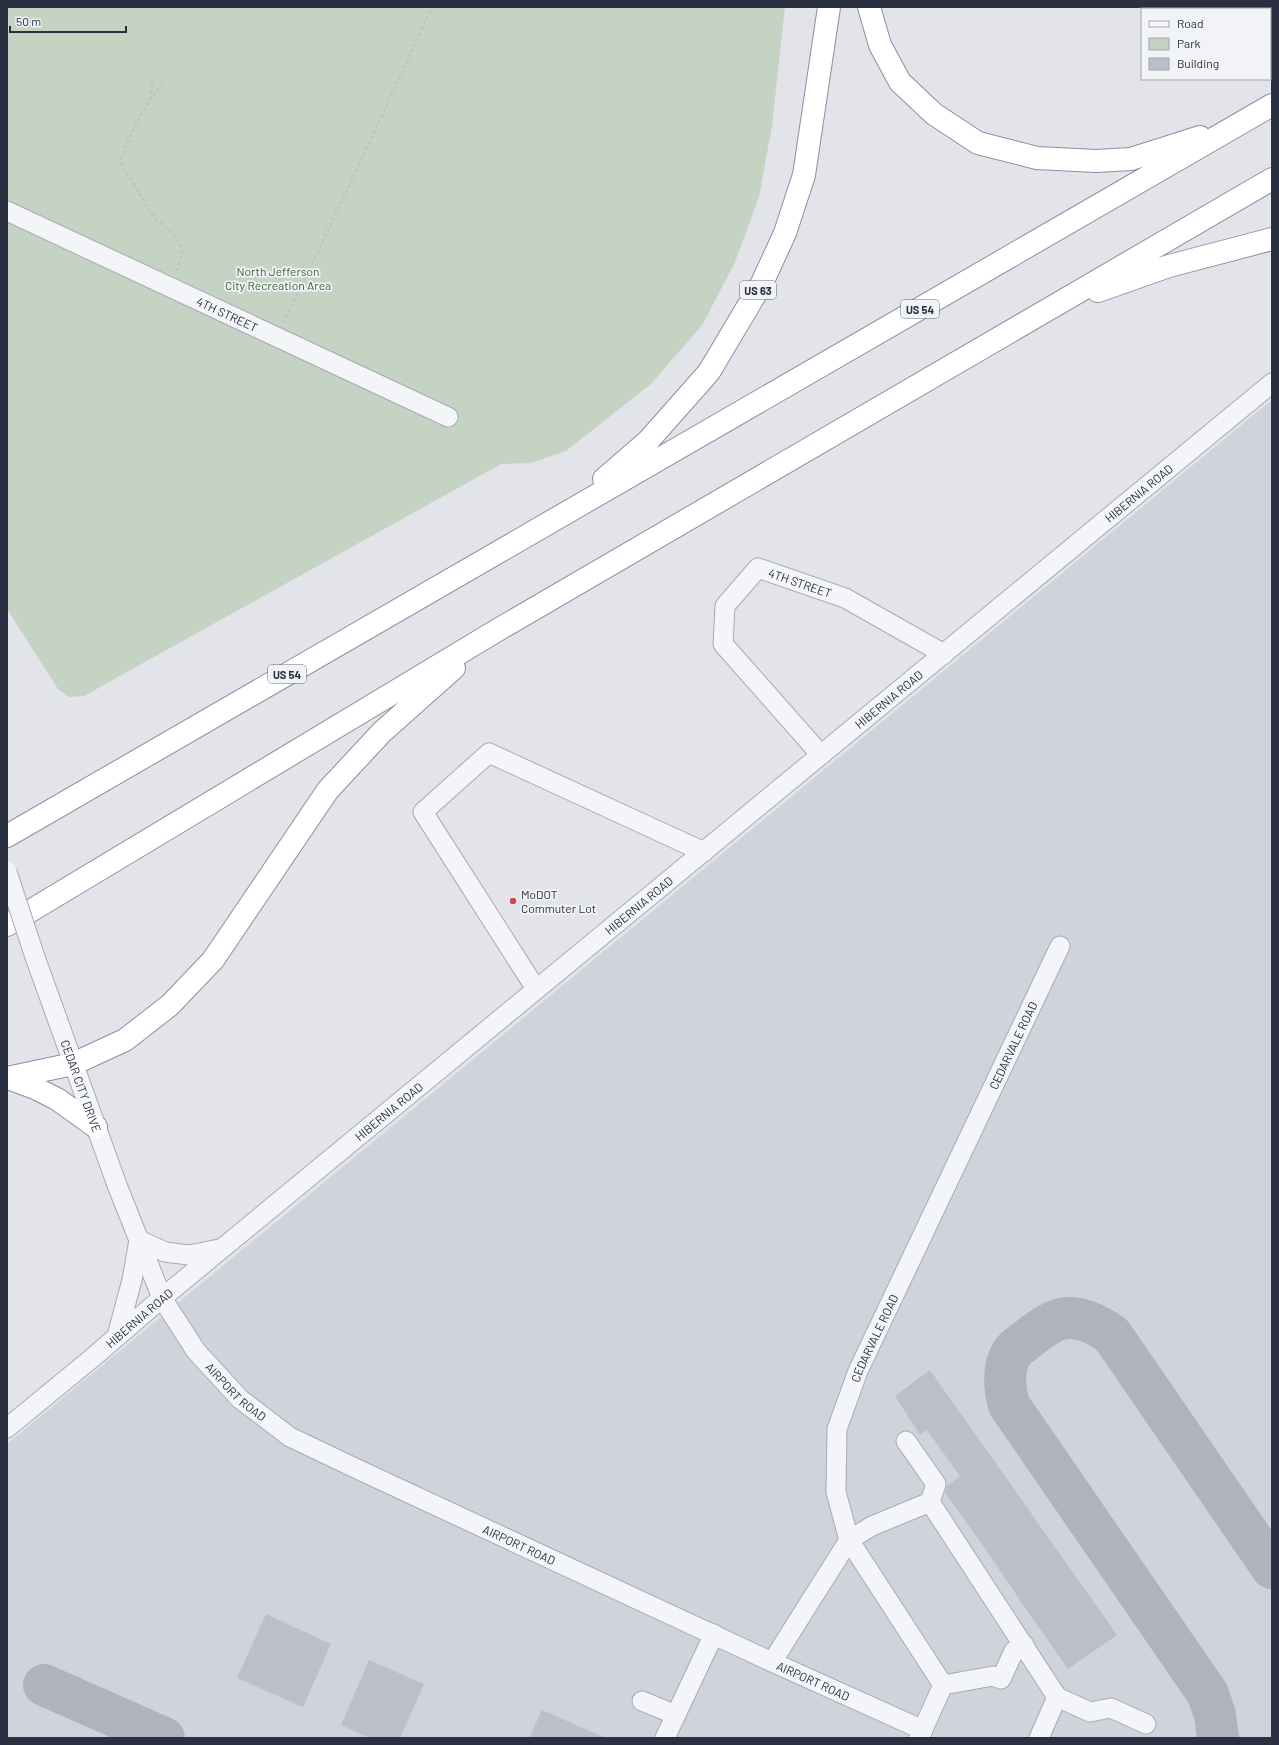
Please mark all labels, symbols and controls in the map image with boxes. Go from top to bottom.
scale bar [10,8,126,34]
legend [1141,8,1271,80]
text: 50 m [16,14,41,28]
text: Road [1177,16,1204,30]
text: Park [1177,36,1201,50]
text: Building [1177,56,1219,70]
park label: North Jefferson City Recreation Area [225,264,331,292]
road number: US 63 [740,281,776,299]
street label: 4TH STREET [194,294,260,334]
road number: US 54 [901,300,939,318]
street label: HIBERNIA ROAD [1102,461,1175,525]
street label: 4TH STREET [767,565,834,600]
road number: US 54 [268,665,306,683]
street label: HIBERNIA ROAD [852,667,925,731]
street label: HIBERNIA ROAD [602,873,675,937]
place label: MoDOT Commuter Lot [521,887,596,915]
marker: MoDOT Commuter Lot [508,896,518,906]
street label: CEDARVALE ROAD [986,999,1040,1091]
street label: CEDAR CITY DRIVE [58,1038,104,1134]
street label: HIBERNIA ROAD [352,1079,425,1143]
street label: HIBERNIA ROAD [103,1285,175,1350]
street label: CEDARVALE ROAD [848,1292,901,1384]
street label: AIRPORT ROAD [203,1359,269,1423]
street label: AIRPORT ROAD [481,1522,558,1567]
street label: AIRPORT ROAD [775,1658,852,1703]

